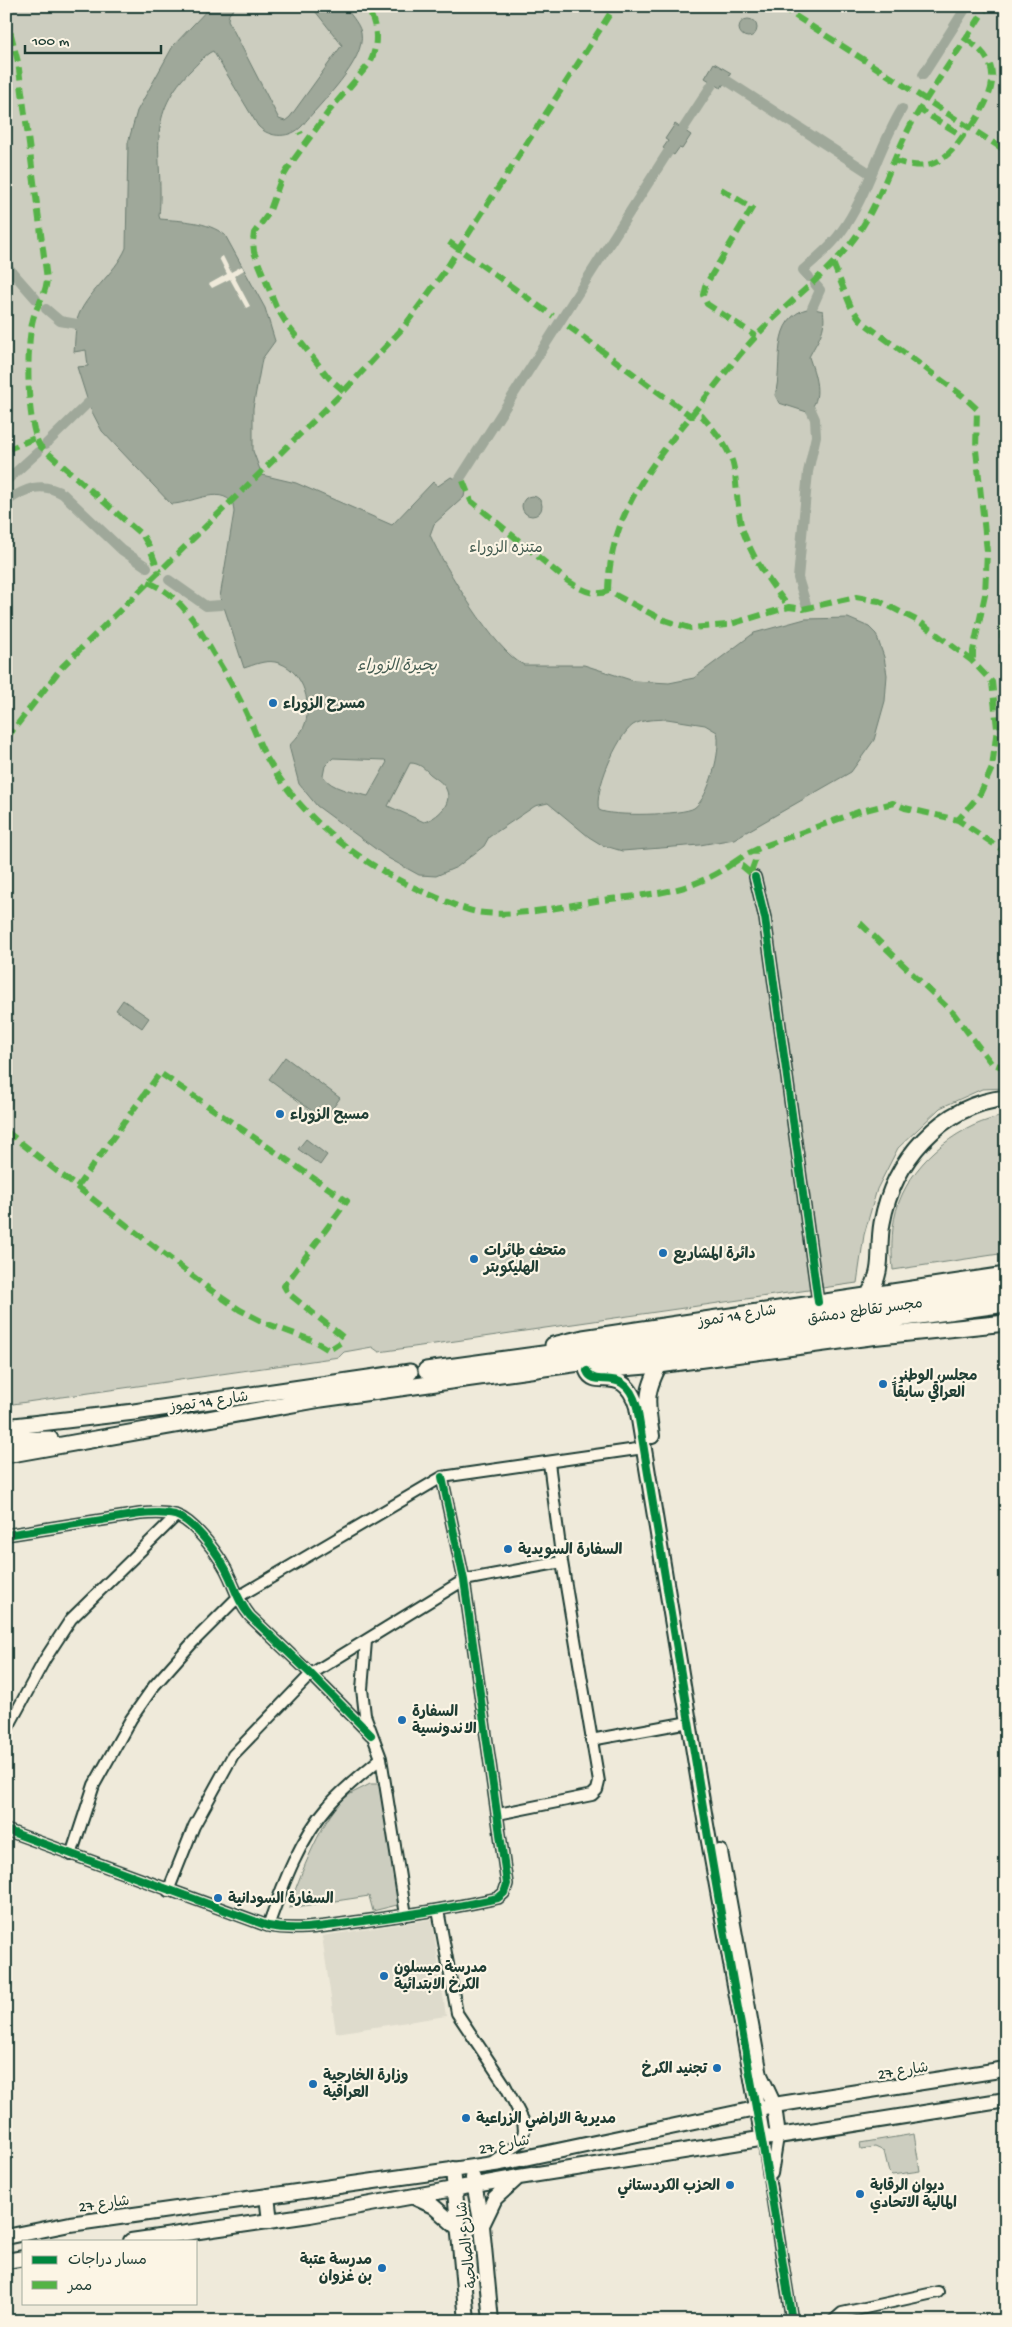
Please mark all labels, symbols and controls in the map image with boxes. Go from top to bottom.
scale bar [25,22,161,54]
text: 100 m [31,33,70,51]
park label: متنزه الزوراء [469,540,543,558]
water label: بحيرة الزوراء [357,657,437,677]
place label: مسرح الزوراء [283,696,365,714]
marker: مسرح الزوراء [267,697,279,709]
place label: مسبح الزوراء [290,1107,369,1125]
marker: مسبح الزوراء [274,1108,286,1120]
place label: متحف طائرات الهليكوبتر [482,1243,566,1278]
place label: دائرة المشاريع [673,1246,755,1264]
marker: دائرة المشاريع [657,1247,669,1259]
marker: متحف طائرات الهليكوبتر [468,1253,480,1265]
street label: مجسر تقاطع دمشق [806,1295,924,1329]
street label: شارع 14 تموز [696,1302,778,1332]
place label: مجلس الوطني العراقي سابقاً [891,1368,978,1403]
marker: مجلس الوطني العراقي سابقاً [877,1378,889,1390]
street label: شارع 14 تموز [168,1389,250,1418]
place label: السفارة السويدية [518,1541,623,1560]
marker: السفارة السويدية [502,1543,514,1555]
place label: السفارة الاندونسية [412,1704,477,1739]
marker: السفارة الاندونسية [396,1714,408,1726]
place label: السفارة السودانية [228,1890,334,1909]
marker: السفارة السودانية [212,1892,224,1904]
place label: مدرسة ميسلون الكرخ الابتدائية [394,1959,487,1995]
marker: مدرسة ميسلون الكرخ الابتدائية [378,1970,390,1982]
street label: شارع 27 [877,2059,930,2085]
place label: تجنيد الكرخ [642,2060,708,2079]
marker: تجنيد الكرخ [711,2062,723,2074]
place label: وزارة الخارجية العراقية [323,2067,408,2103]
marker: وزارة الخارجية العراقية [307,2078,319,2090]
place label: مديرية الاراضي الزراعية [476,2110,616,2132]
marker: مديرية الاراضي الزراعية [460,2112,472,2124]
street label: شارع 27 [478,2132,531,2160]
place label: ديوان الرقابة المالية الاتحادي [870,2177,957,2214]
place label: الحزب الكردستاني [618,2178,720,2199]
marker: الحزب الكردستاني [724,2179,736,2191]
marker: ديوان الرقابة المالية الاتحادي [854,2188,866,2200]
street label: شارع 27 [78,2193,131,2217]
street label: شارع الصالحية [454,2200,482,2289]
legend [22,2240,198,2304]
place label: مدرسة عتبة بن غزوان [300,2251,372,2287]
text: مسار دراجات [68,2252,147,2270]
marker: مدرسة عتبة بن غزوان [376,2262,388,2274]
text: ممر [66,2278,92,2296]

